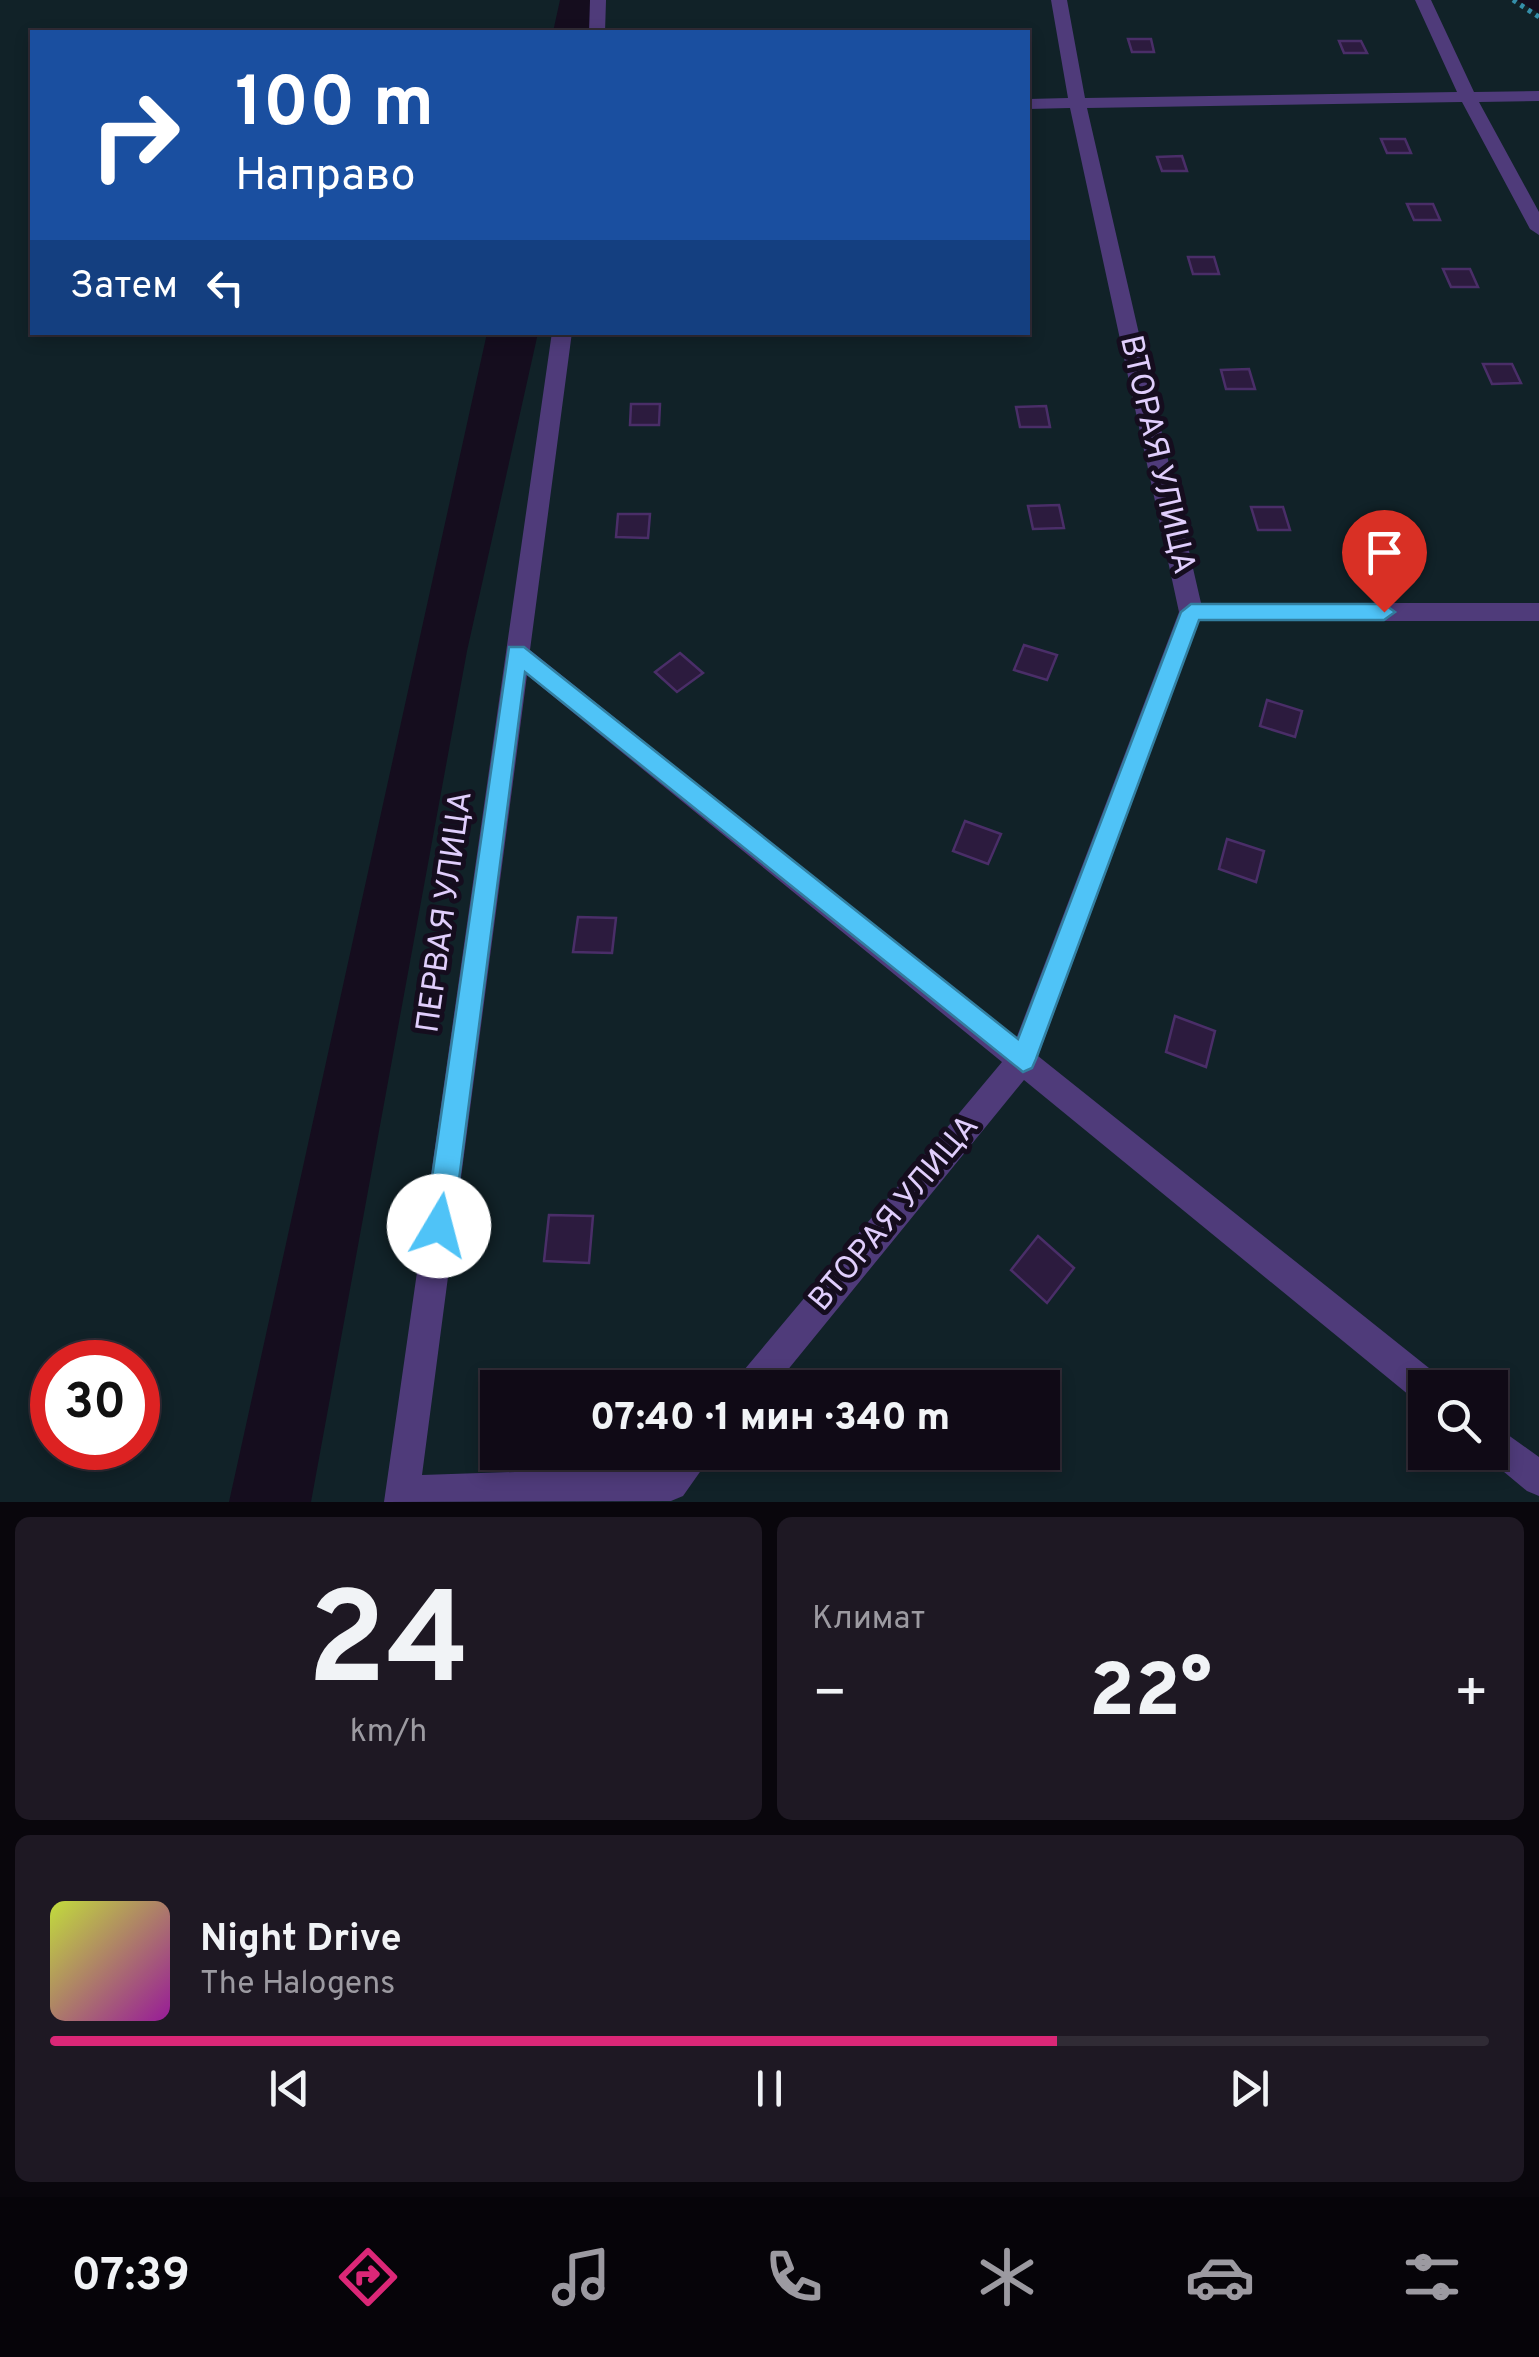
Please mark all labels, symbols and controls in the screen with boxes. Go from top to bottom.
text: 100 m [235,62,434,151]
icon: right [70,70,200,200]
text: Направо [235,149,416,206]
icon: left [198,260,253,315]
text: Затем [70,263,178,312]
street label: ВТОРАЯ УЛИЦА [1109,332,1203,578]
pin [1342,510,1427,613]
icon: arrive [1357,525,1412,580]
street label: ПЕРВАЯ УЛИЦА [409,788,483,1036]
street label: ВТОРАЯ УЛИЦА [801,1108,989,1320]
position arrow [387,1174,491,1278]
speed limit sign: 30 [30,1340,160,1470]
map controls [1408,1370,1508,1470]
button: search [1408,1370,1508,1470]
text: 07:40 · 1 мин · 340 m [590,1395,950,1444]
text: 24 [307,1565,470,1730]
text: Климат [812,1600,925,1640]
text: 22° [1089,1648,1212,1743]
text: − [812,1661,847,1731]
text: + [1454,1661,1489,1731]
text: km/h [350,1713,427,1753]
text: Night Drive [200,1916,402,1965]
text: The Halogens [200,1965,395,2005]
icon: previous [262,2061,317,2116]
icon: pause [742,2061,797,2116]
icon: next [1222,2061,1277,2116]
icon: directions [333,2242,403,2312]
icon: music [546,2242,616,2312]
icon: phone [759,2242,829,2312]
icon: climate [972,2242,1042,2312]
icon: car [1185,2242,1255,2312]
icon: filters [1397,2242,1467,2312]
text: 07:39 [71,2249,190,2306]

